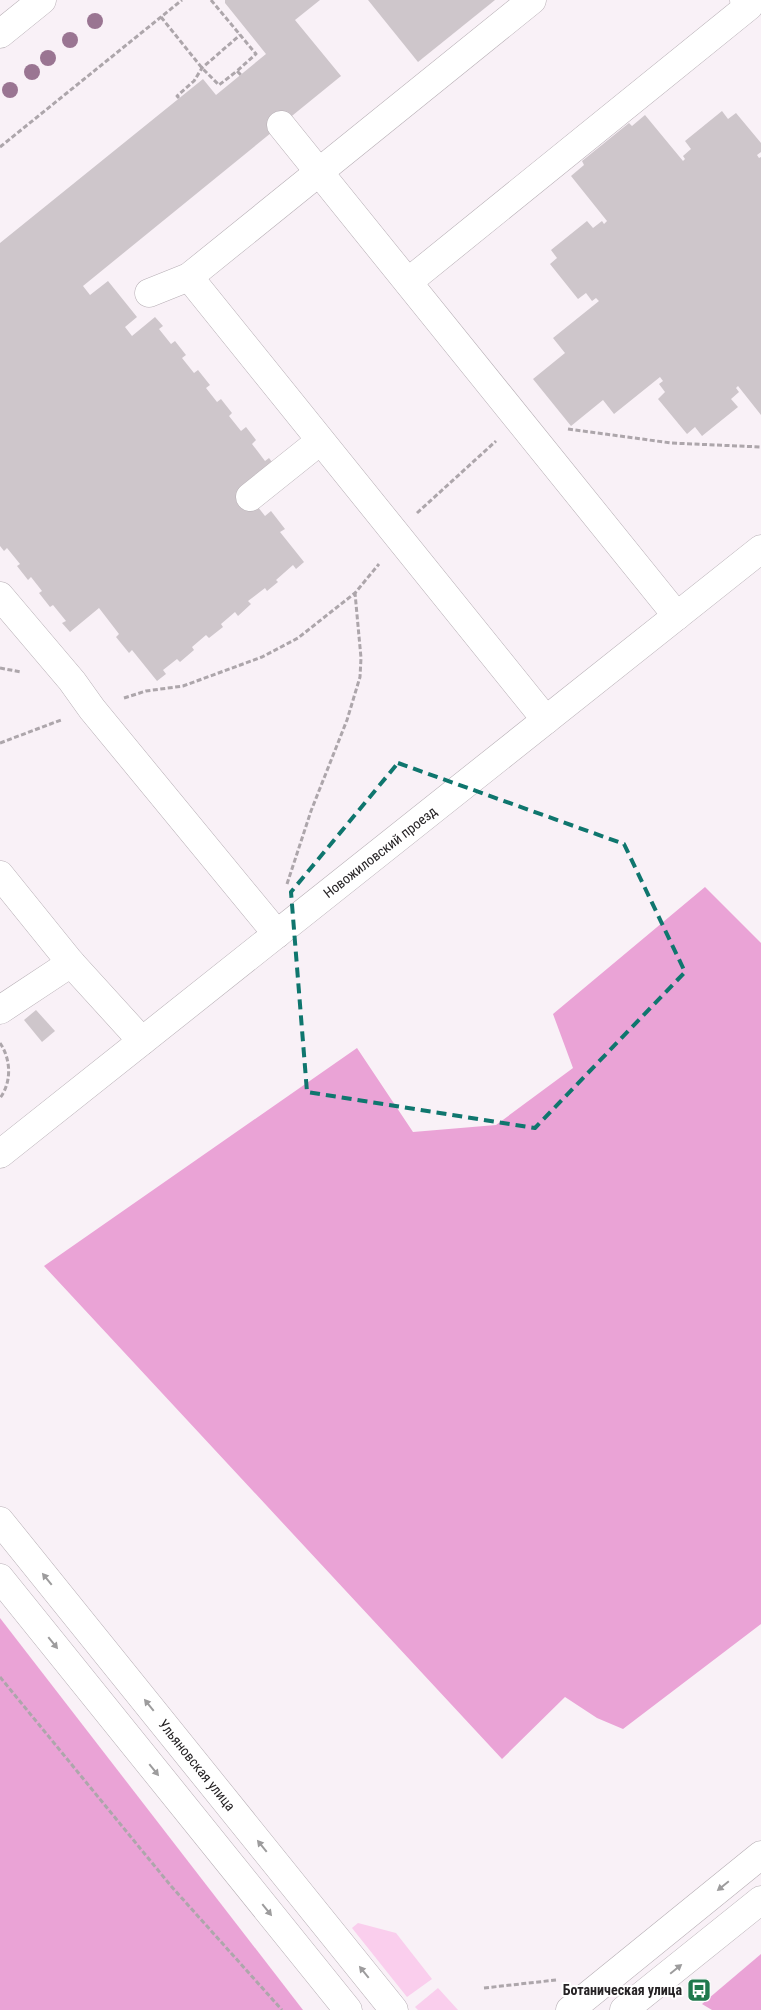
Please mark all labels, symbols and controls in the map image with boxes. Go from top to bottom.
street label: Новожиловский проезд [320,803,440,901]
one-way arrow [41,1573,52,1586]
one-way arrow [47,1636,58,1649]
one-way arrow [143,1699,154,1712]
street label: Ульяновская улица [155,1716,239,1814]
one-way arrow [149,1763,160,1776]
one-way arrow [256,1839,267,1852]
one-way arrow [717,1880,730,1891]
one-way arrow [262,1903,273,1916]
one-way arrow [669,1963,682,1974]
one-way arrow [358,1966,369,1979]
bus stop icon: Ботаническая улица [686,1977,712,2003]
place label: Ботаническая улица [563,1982,682,1998]

